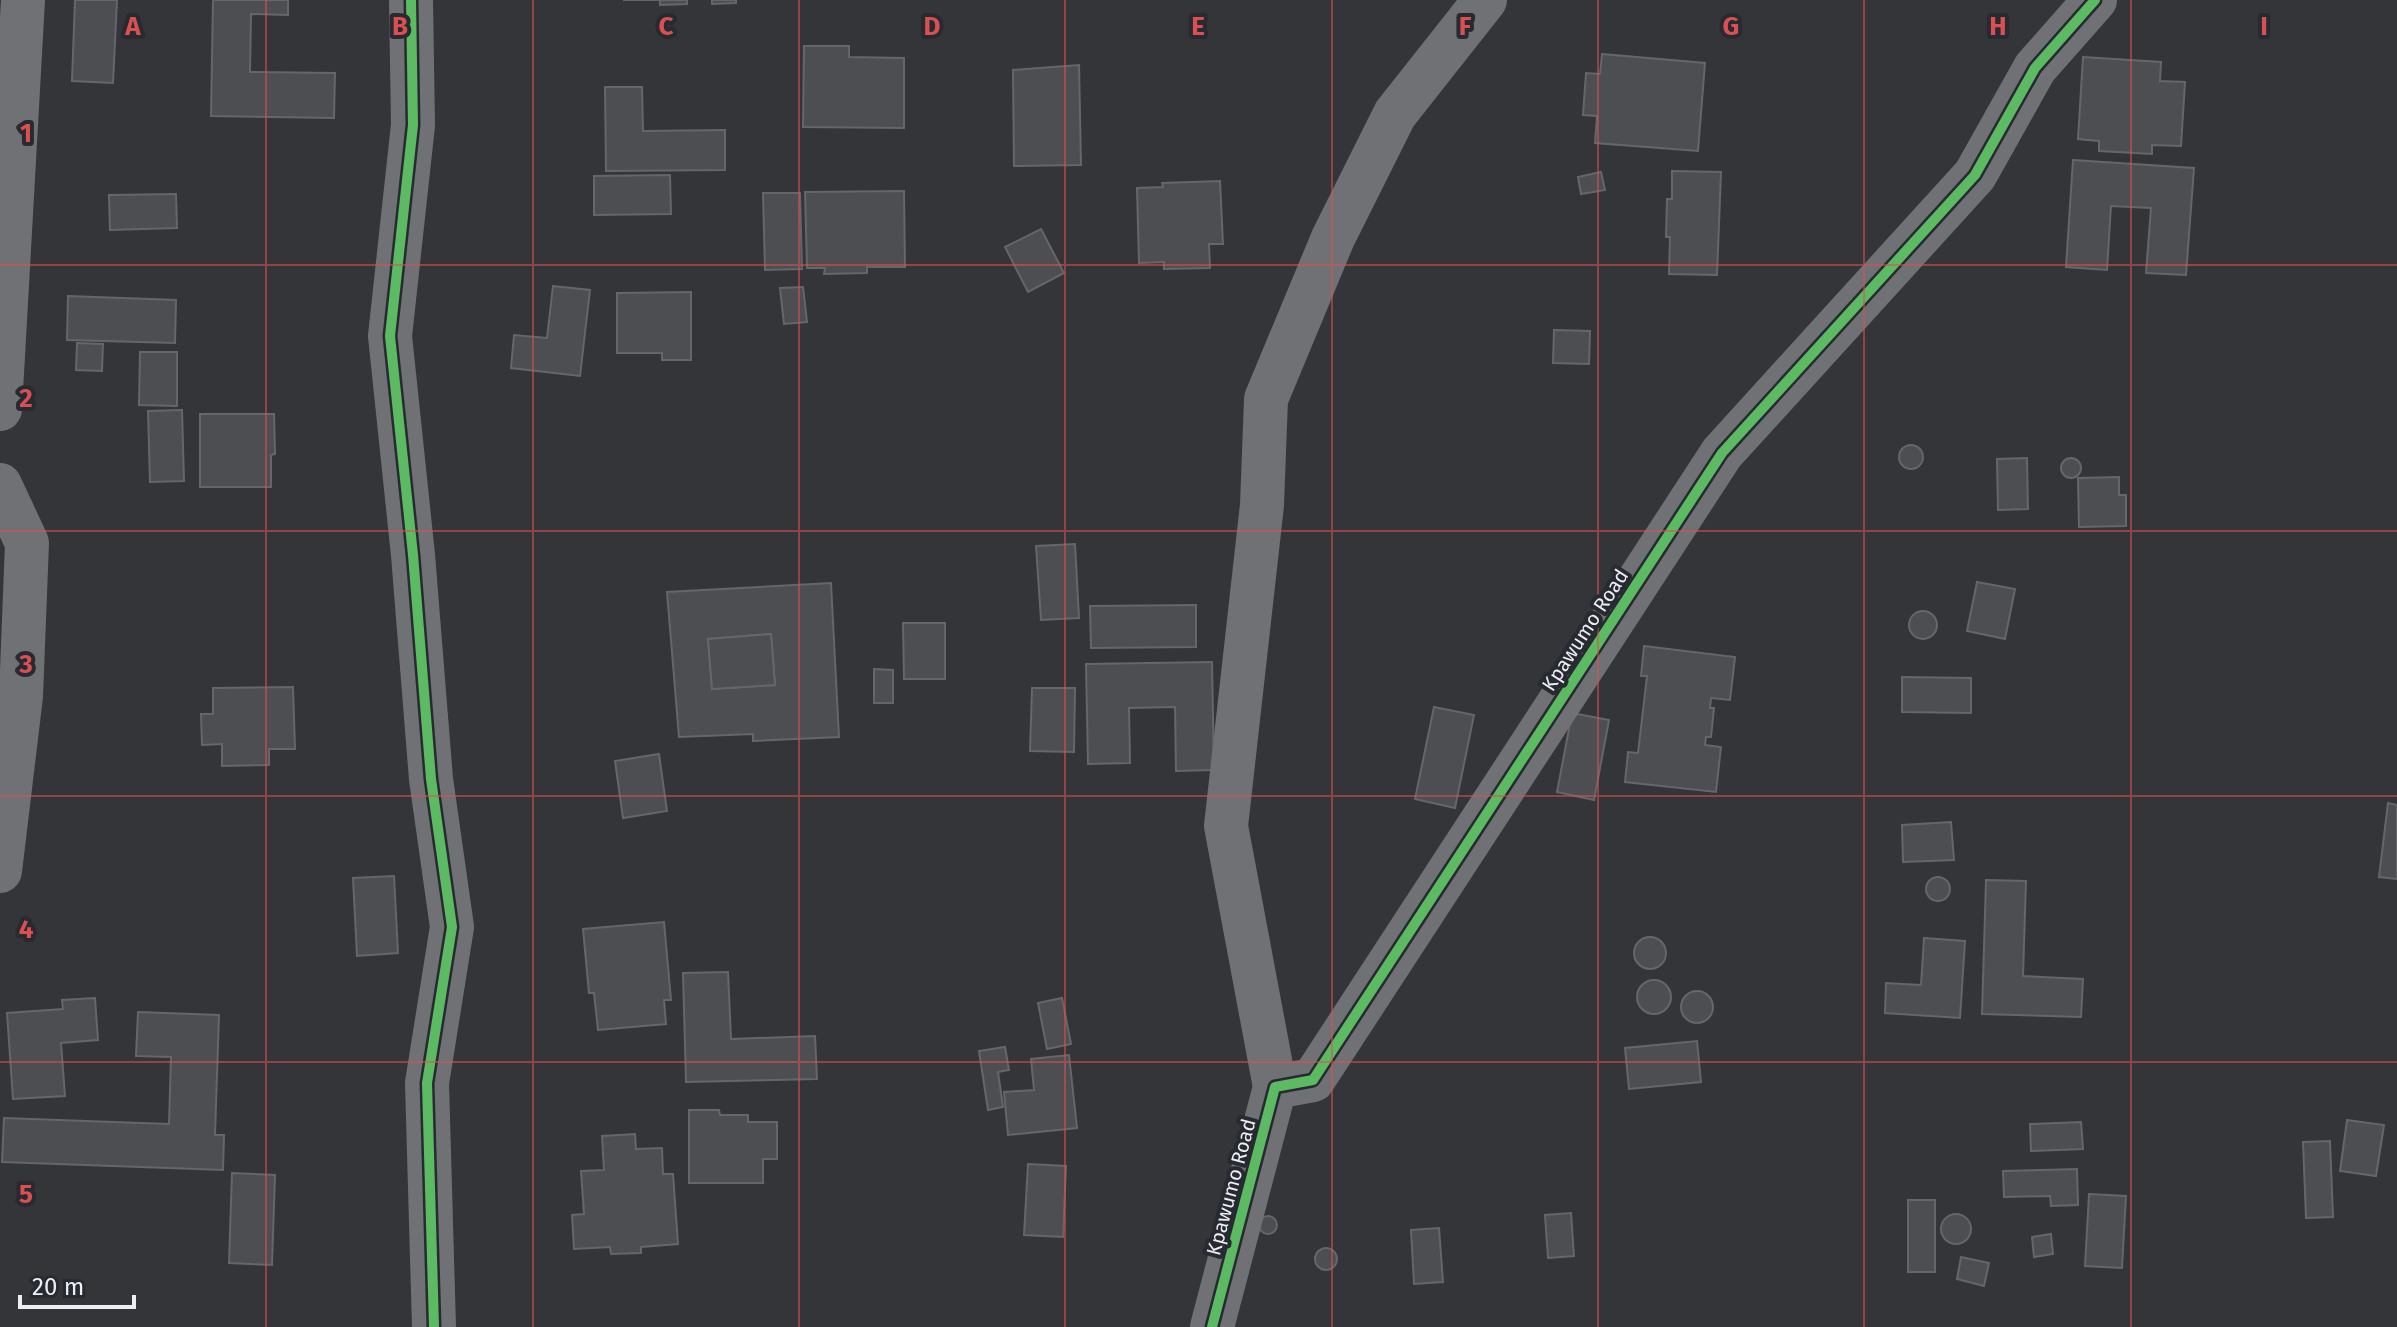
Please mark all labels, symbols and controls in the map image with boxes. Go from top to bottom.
text: A [124,11,141,42]
text: B [392,11,408,42]
text: C [659,11,674,42]
text: D [924,11,941,42]
text: E [1191,11,1205,42]
text: F [1459,11,1472,42]
text: G [1723,11,1739,42]
text: H [1989,11,2007,42]
text: I [2260,11,2268,42]
text: 1 [20,118,32,149]
text: 2 [19,383,33,414]
street label: Kpawumo Road [1537,565,1633,695]
text: 3 [18,649,33,680]
text: 4 [19,914,34,945]
street label: Kpawumo Road [1201,1116,1261,1258]
text: 5 [19,1179,33,1210]
scale bar [20,1259,134,1309]
text: 20 m [32,1273,84,1301]

